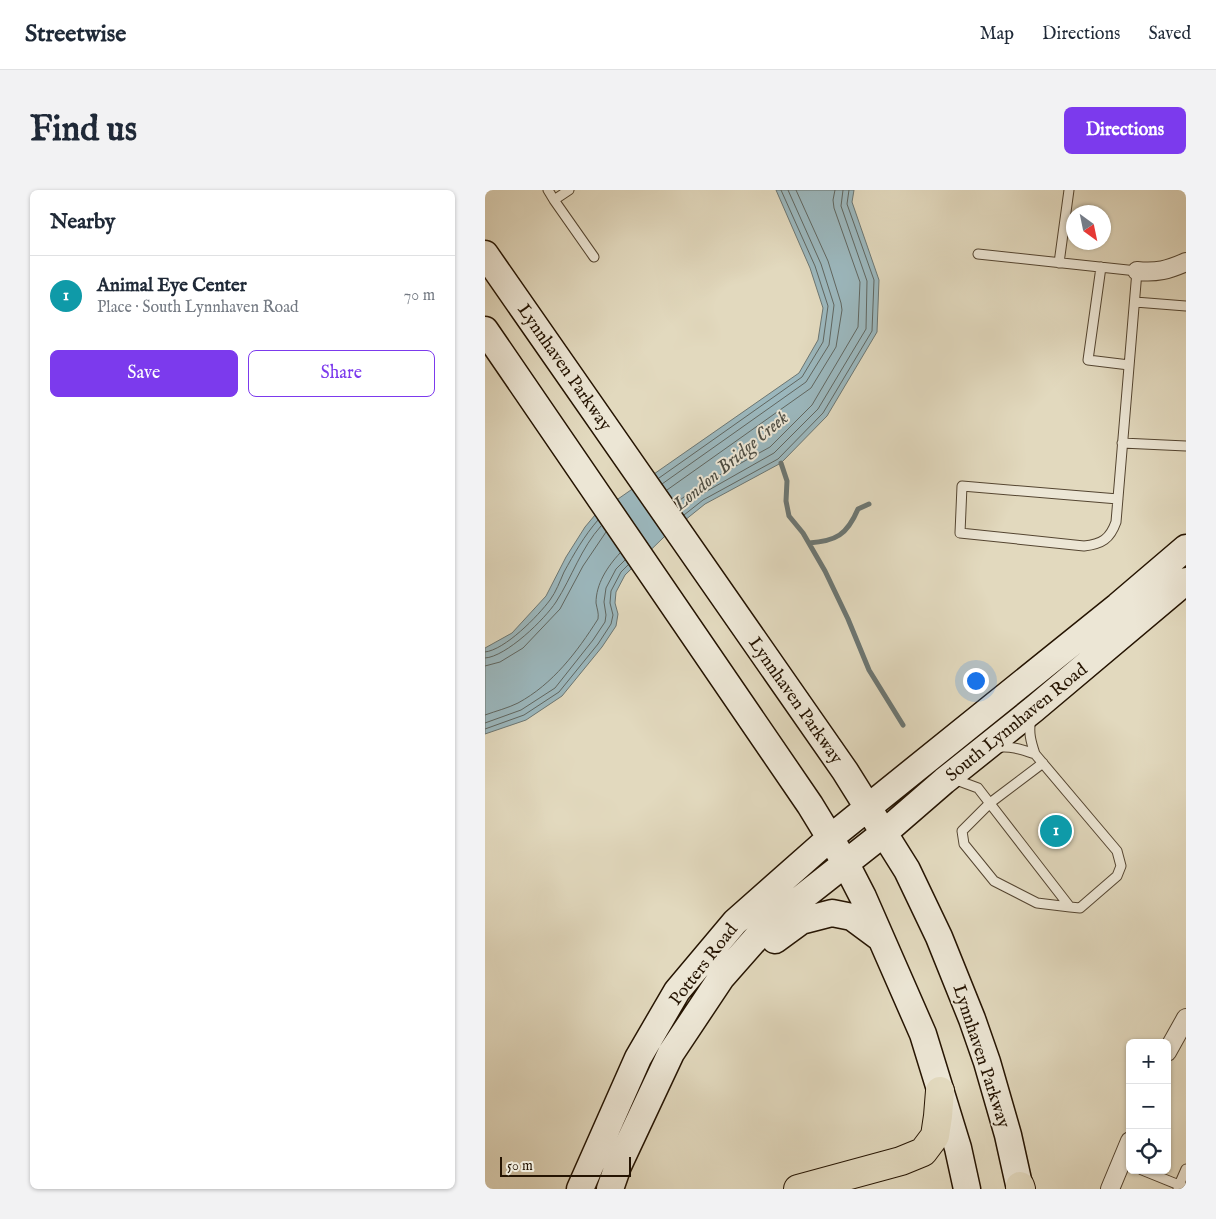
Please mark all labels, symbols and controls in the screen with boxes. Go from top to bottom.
text: Streetwise [25,19,126,50]
text: Map [980,23,1014,46]
text: Directions [1042,23,1120,46]
text: Saved [1148,23,1191,46]
button: Directions [1064,107,1186,154]
text: Find us [30,108,137,153]
north arrow [1066,205,1111,250]
text: Nearby [50,209,115,236]
text: Animal Eye Center [97,274,247,298]
text: 1 [63,286,69,306]
text: 70 m [404,286,435,306]
text: Place · South Lynnhaven Road [97,298,299,318]
street label: Lynnhaven Parkway [511,300,616,436]
button: Save [50,350,238,397]
button: Share [248,350,435,397]
water label: London Bridge Creek [668,406,794,517]
street label: Lynnhaven Parkway [742,633,847,769]
street label: South Lynnhaven Road [941,659,1093,787]
your location [963,668,989,694]
pin: 1 [1040,812,1072,850]
street label: Potters Road [665,919,744,1011]
street label: Lynnhaven Parkway [947,982,1015,1131]
map controls [1126,1039,1171,1174]
button: + [1126,1039,1171,1084]
button: − [1126,1084,1171,1129]
button: locate [1126,1129,1171,1174]
scale bar [500,1154,631,1177]
text: 50 m [507,1157,533,1175]

